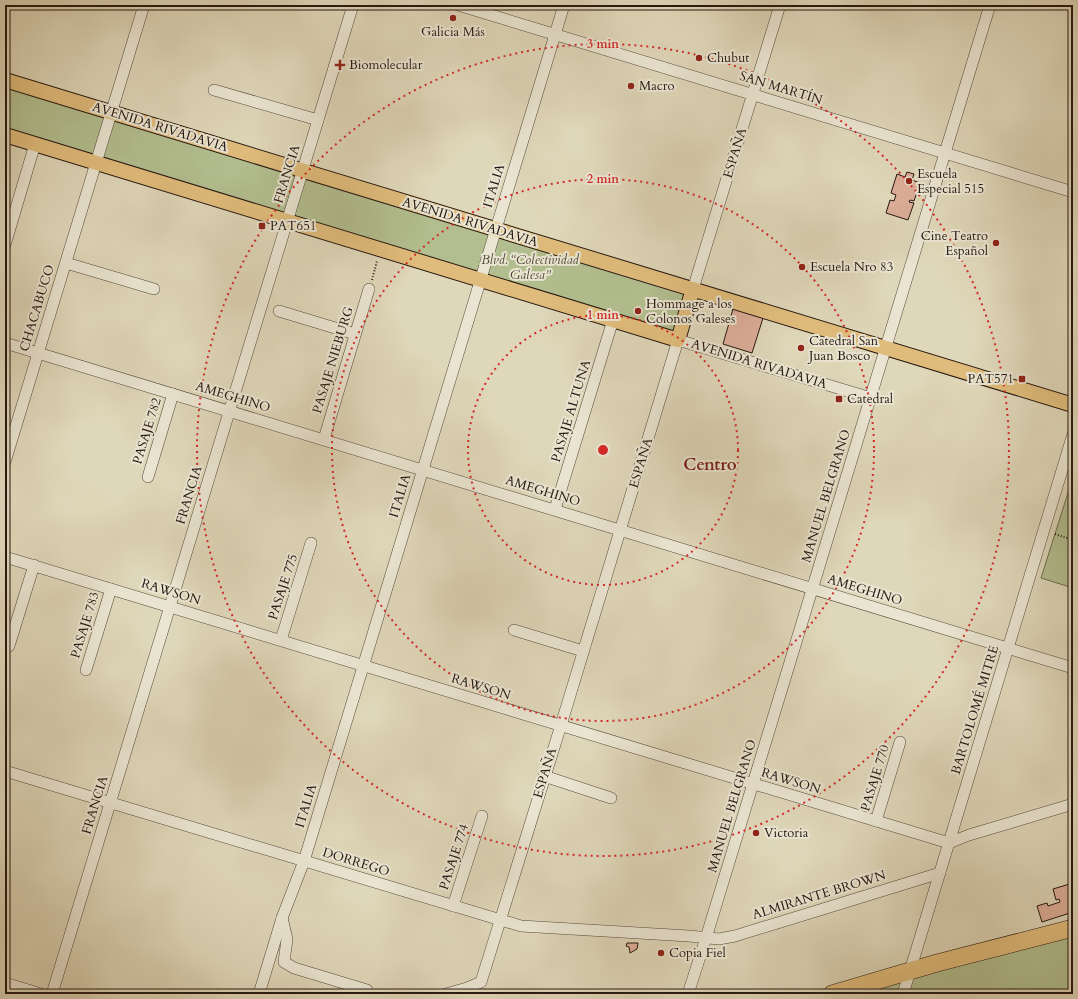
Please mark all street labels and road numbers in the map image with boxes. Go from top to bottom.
street label: SAN MARTÍN [737,67,825,109]
street label: AVENIDA RIVADAVIA [90,98,231,156]
street label: ESPAÑA [719,125,751,180]
street label: FRANCIA [270,142,305,206]
street label: ITALIA [479,161,509,210]
street label: AVENIDA RIVADAVIA [400,193,541,251]
street label: CHACABUCO [15,262,59,354]
street label: PASAJE NIEBURG [308,304,358,416]
street label: AVENIDA RIVADAVIA [689,335,830,393]
street label: PASAJE ALTUNA [547,357,595,464]
street label: AMEGHINO [193,377,273,417]
street label: PASAJE 782 [128,395,166,466]
street label: MANUEL BELGRANO [797,427,855,565]
street label: ESPAÑA [625,435,657,490]
street label: FRANCIA [172,463,207,527]
street label: ITALIA [385,471,415,520]
street label: AMEGHINO [503,471,583,511]
street label: PASAJE 775 [264,552,302,622]
street label: AMEGHINO [825,570,905,610]
street label: RAWSON [139,574,203,610]
street label: PASAJE 783 [66,590,104,660]
street label: BARTOLOMÉ MITRE [947,643,1003,777]
street label: RAWSON [449,669,513,705]
street label: MANUEL BELGRANO [703,737,761,875]
street label: PASAJE 770 [856,742,894,813]
street label: ESPAÑA [529,745,561,800]
street label: RAWSON [759,763,823,799]
street label: FRANCIA [78,773,113,837]
street label: ITALIA [291,781,321,830]
street label: PASAJE 774 [435,821,473,892]
street label: DORREGO [320,843,392,881]
street label: ALMIRANTE BROWN [750,866,888,924]

